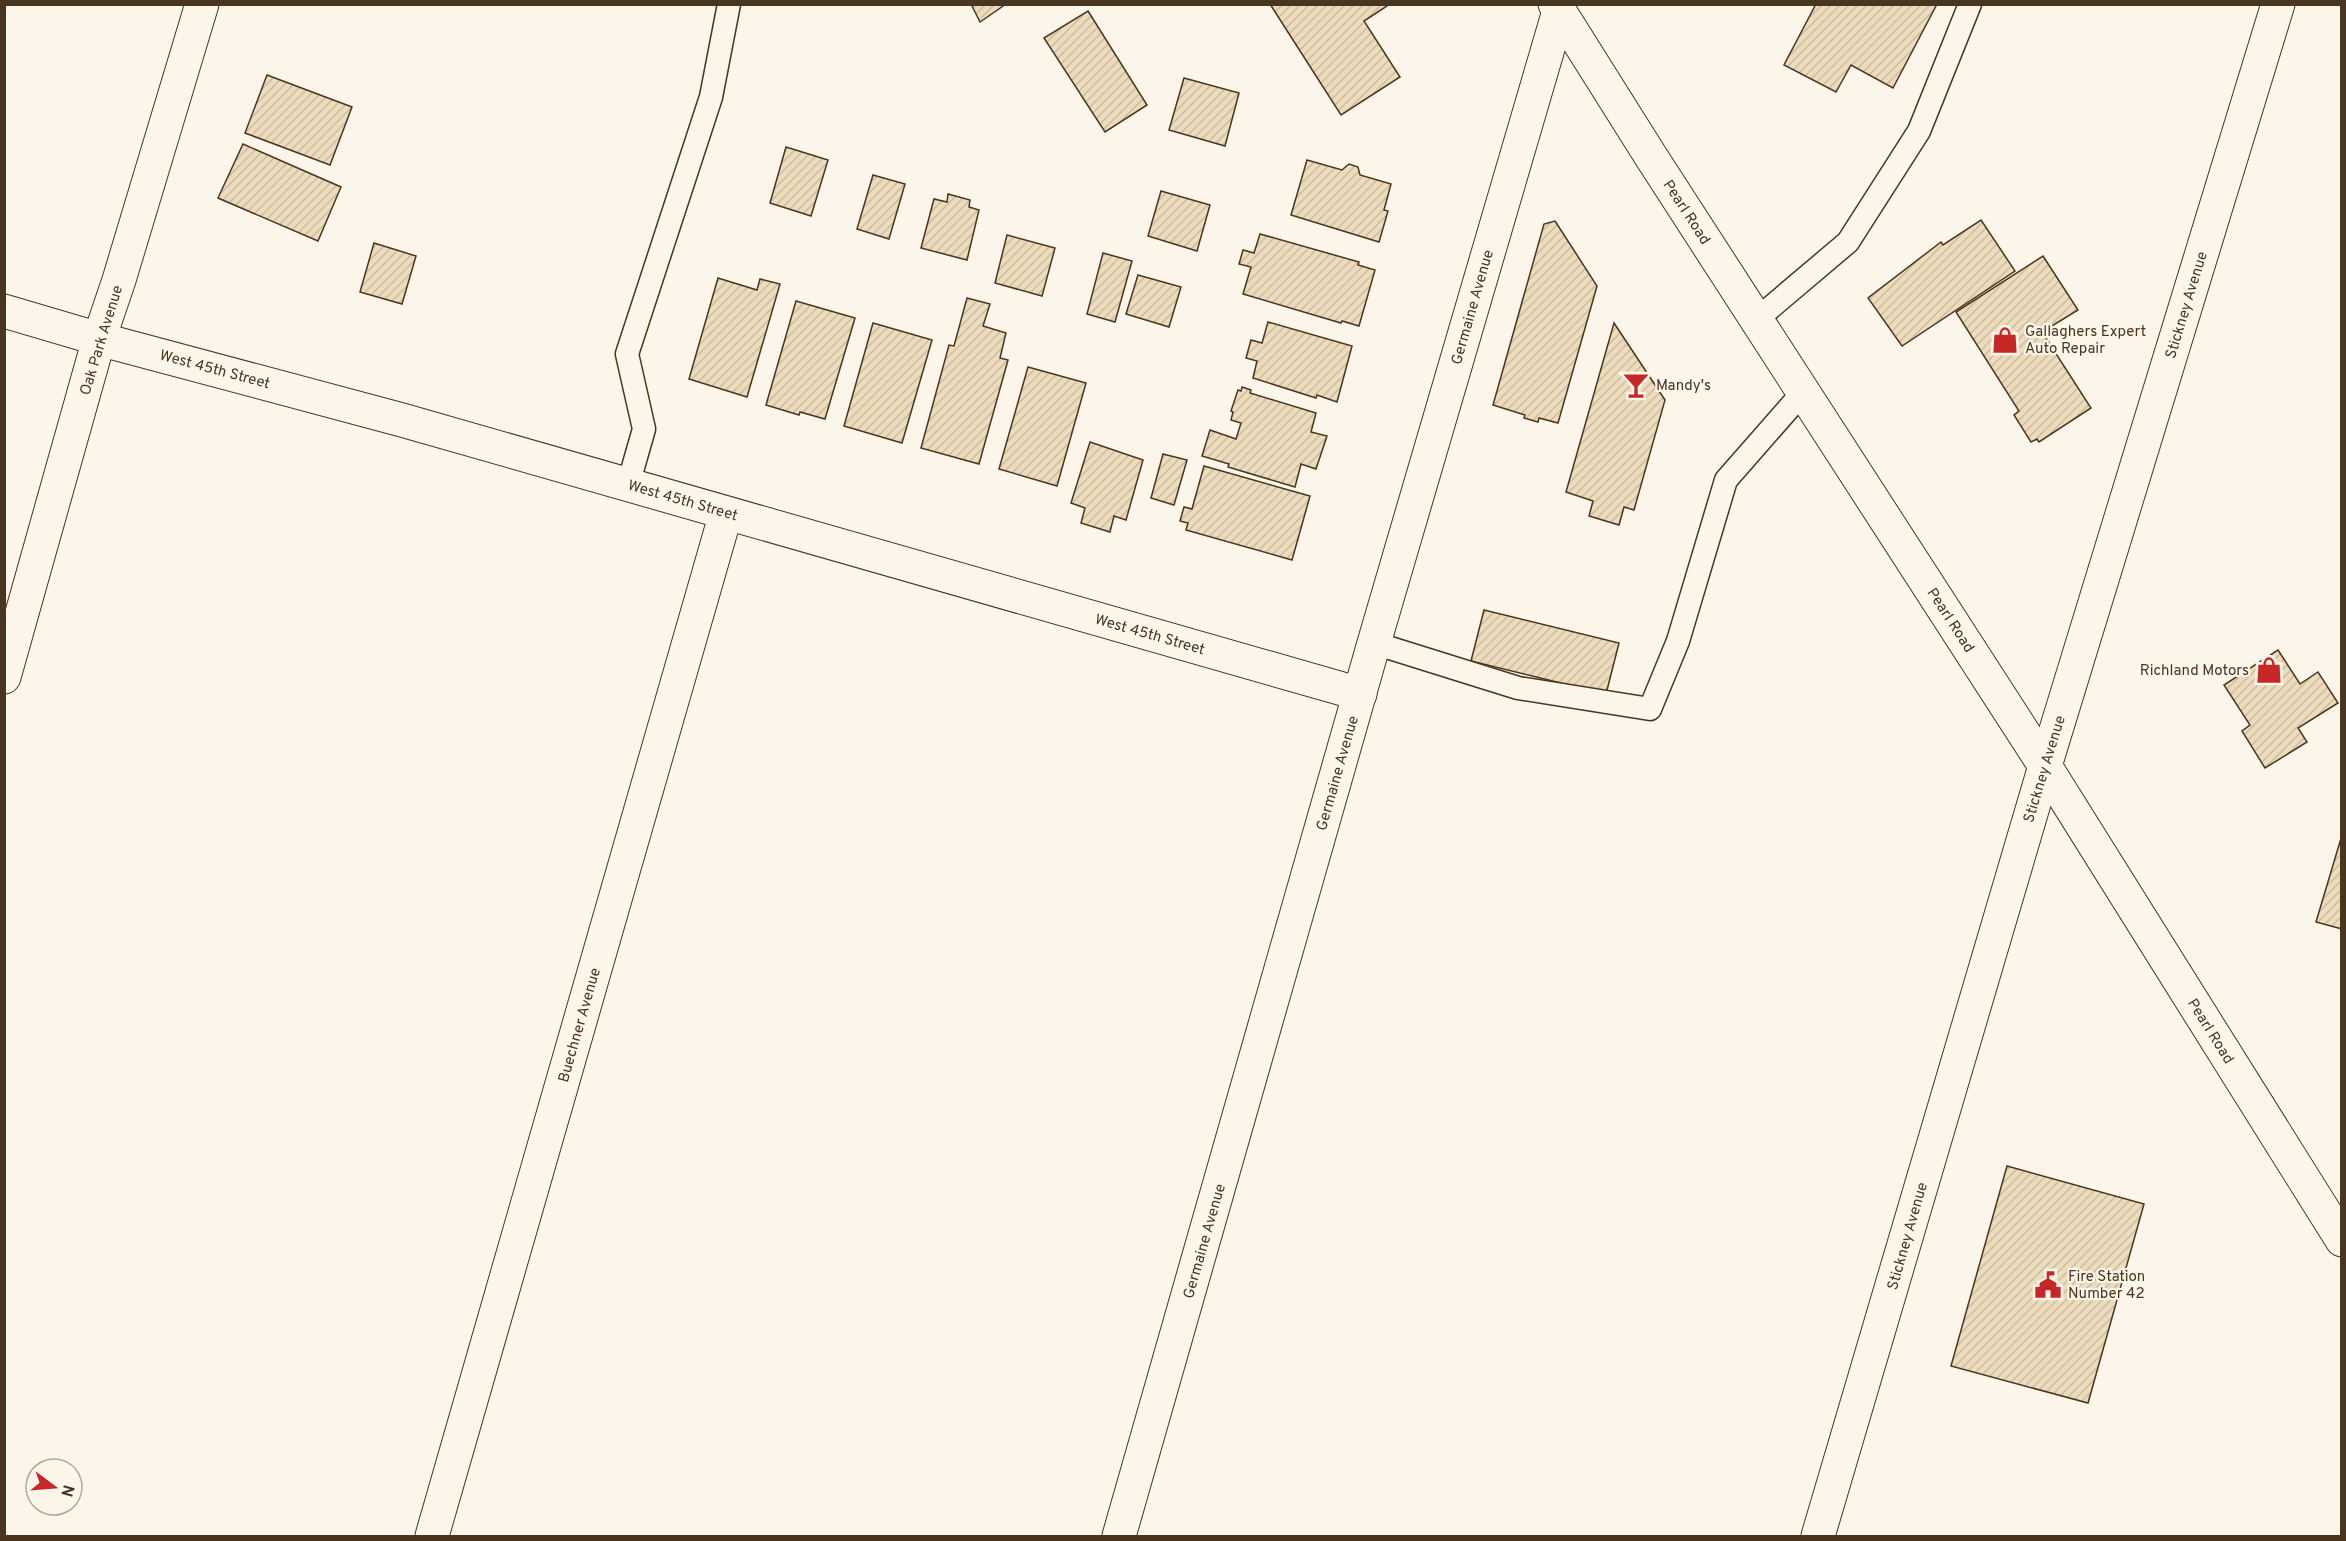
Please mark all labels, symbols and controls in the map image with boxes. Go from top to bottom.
street label: Pearl Road [1658,177,1714,249]
street label: Germaine Avenue [1448,248,1499,367]
street label: Stickney Avenue [2162,250,2213,361]
street label: Oak Park Avenue [77,283,128,398]
place label: Gallaghers Expert Auto Repair [2025,323,2146,359]
shop icon: Gallaghers Expert Auto Repair [1990,325,2020,355]
street label: West 45th Street [157,347,272,394]
bar icon: Mandy's [1621,370,1651,400]
place label: Mandy's [1656,377,1711,396]
street label: West 45th Street [625,477,740,526]
street label: Pearl Road [1922,585,1978,657]
street label: West 45th Street [1092,611,1207,660]
shop icon: Richland Motors [2254,655,2284,685]
place label: Richland Motors [2140,662,2249,681]
street label: Germaine Avenue [1313,714,1364,833]
street label: Stickney Avenue [2020,714,2071,825]
street label: Buechner Avenue [555,966,606,1085]
street label: Pearl Road [2182,996,2237,1068]
street label: Stickney Avenue [1884,1180,1933,1292]
street label: Germaine Avenue [1180,1182,1231,1301]
place label: Fire Station Number 42 [2068,1268,2145,1304]
public building icon: Fire Station Number 42 [2033,1270,2063,1300]
north arrow [24,1457,84,1517]
text: N [55,1482,78,1499]

